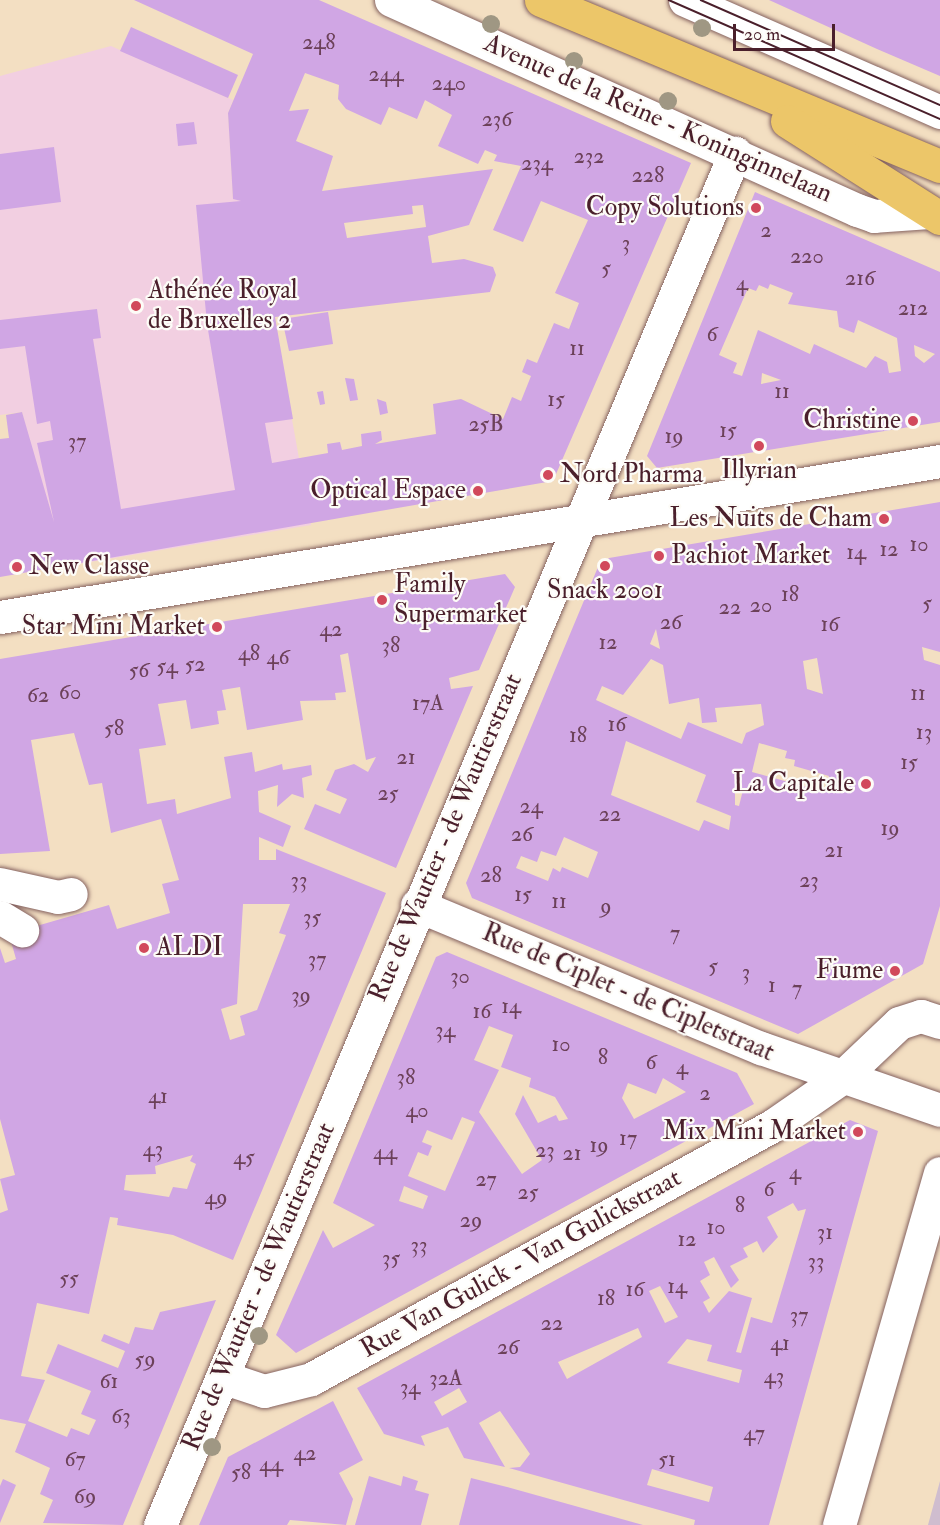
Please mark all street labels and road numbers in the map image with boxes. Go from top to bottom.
street label: Avenue de la Reine - Koninginnelaan [479,28,837,210]
street label: Rue de Wautier - de Wautierstraat [363,669,529,1007]
street label: Rue de Ciplet - de Cipletstraat [477,917,779,1069]
street label: Rue de Wautier - de Wautierstraat [176,1118,342,1456]
street label: Rue Van Gulick - Van Gulickstraat [355,1163,687,1365]

